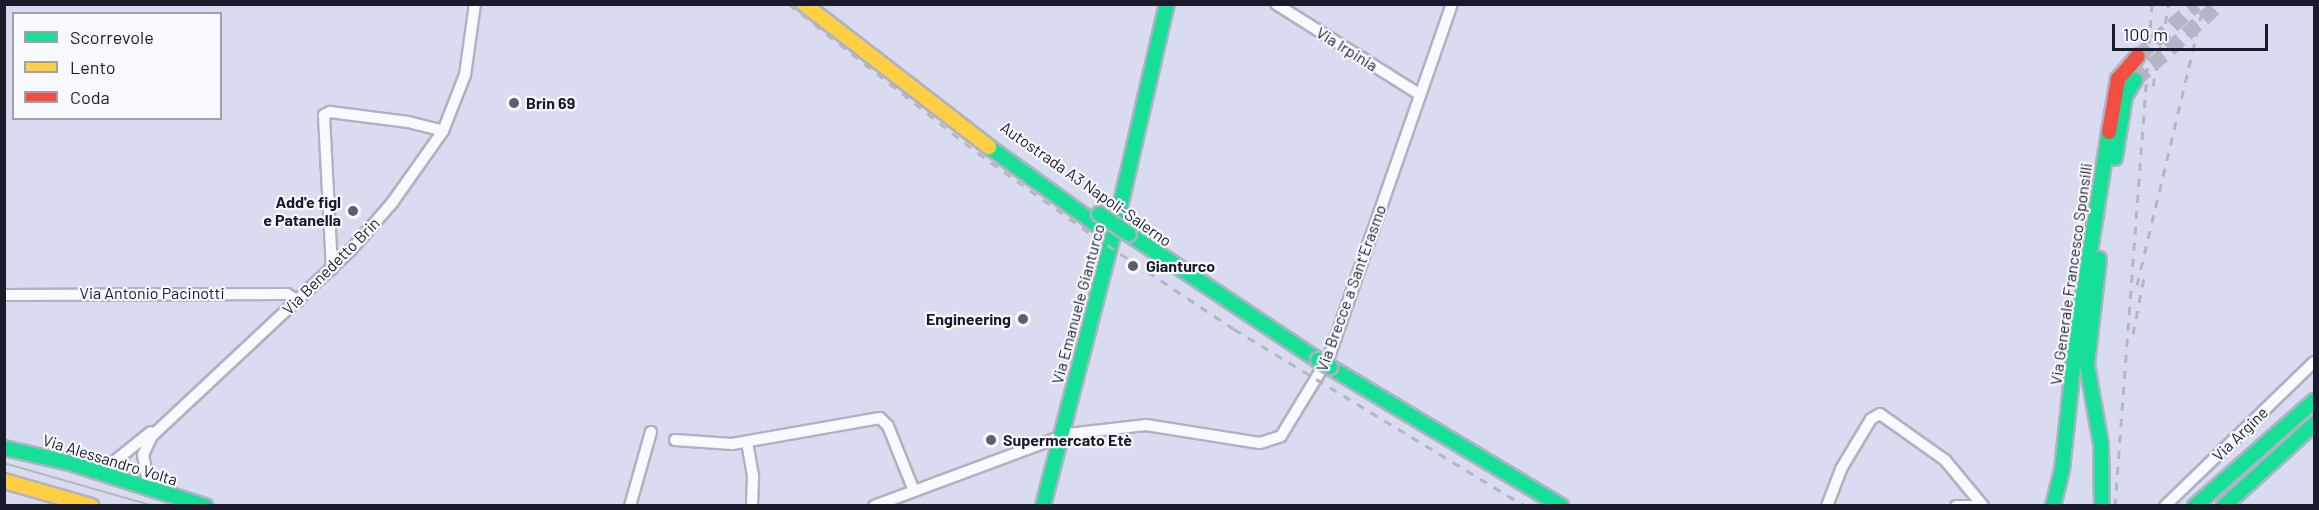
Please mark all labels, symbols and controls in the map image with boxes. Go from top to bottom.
legend [12,12,222,120]
scale bar [2115,12,2271,50]
street label: Via Irpinia [1313,23,1381,75]
text: 100 m [2123,23,2168,45]
text: Scorrevole [70,26,154,48]
text: Lento [70,56,116,78]
text: Coda [70,86,110,108]
place label: Brin 69 [526,93,575,113]
marker: Brin 69 [507,96,521,110]
street label: Autostrada A3 Napoli-Salerno [997,117,1175,251]
street label: Via Generale Francesco Sponsilli [2046,162,2096,386]
place label: Add'e figl e Patanella [263,192,341,230]
street label: Via Brecce a Sant'Erasmo [1312,202,1390,374]
marker: Add'e figl e Patanella [346,204,360,218]
street label: Via Benedetto Brin [278,213,384,319]
street label: Via Emanuele Gianturco [1047,222,1109,386]
place label: Gianturco [1146,256,1215,276]
marker: Gianturco [1124,257,1142,275]
street label: Via Antonio Pacinotti [79,283,225,303]
place label: Engineering [926,309,1011,329]
marker: Engineering [1016,312,1030,326]
street label: Via Argine [2208,403,2272,465]
street label: Via Alessandro Volta [40,430,180,490]
place label: Supermercato Etè [1003,430,1132,450]
marker: Supermercato Etè [984,433,998,447]

